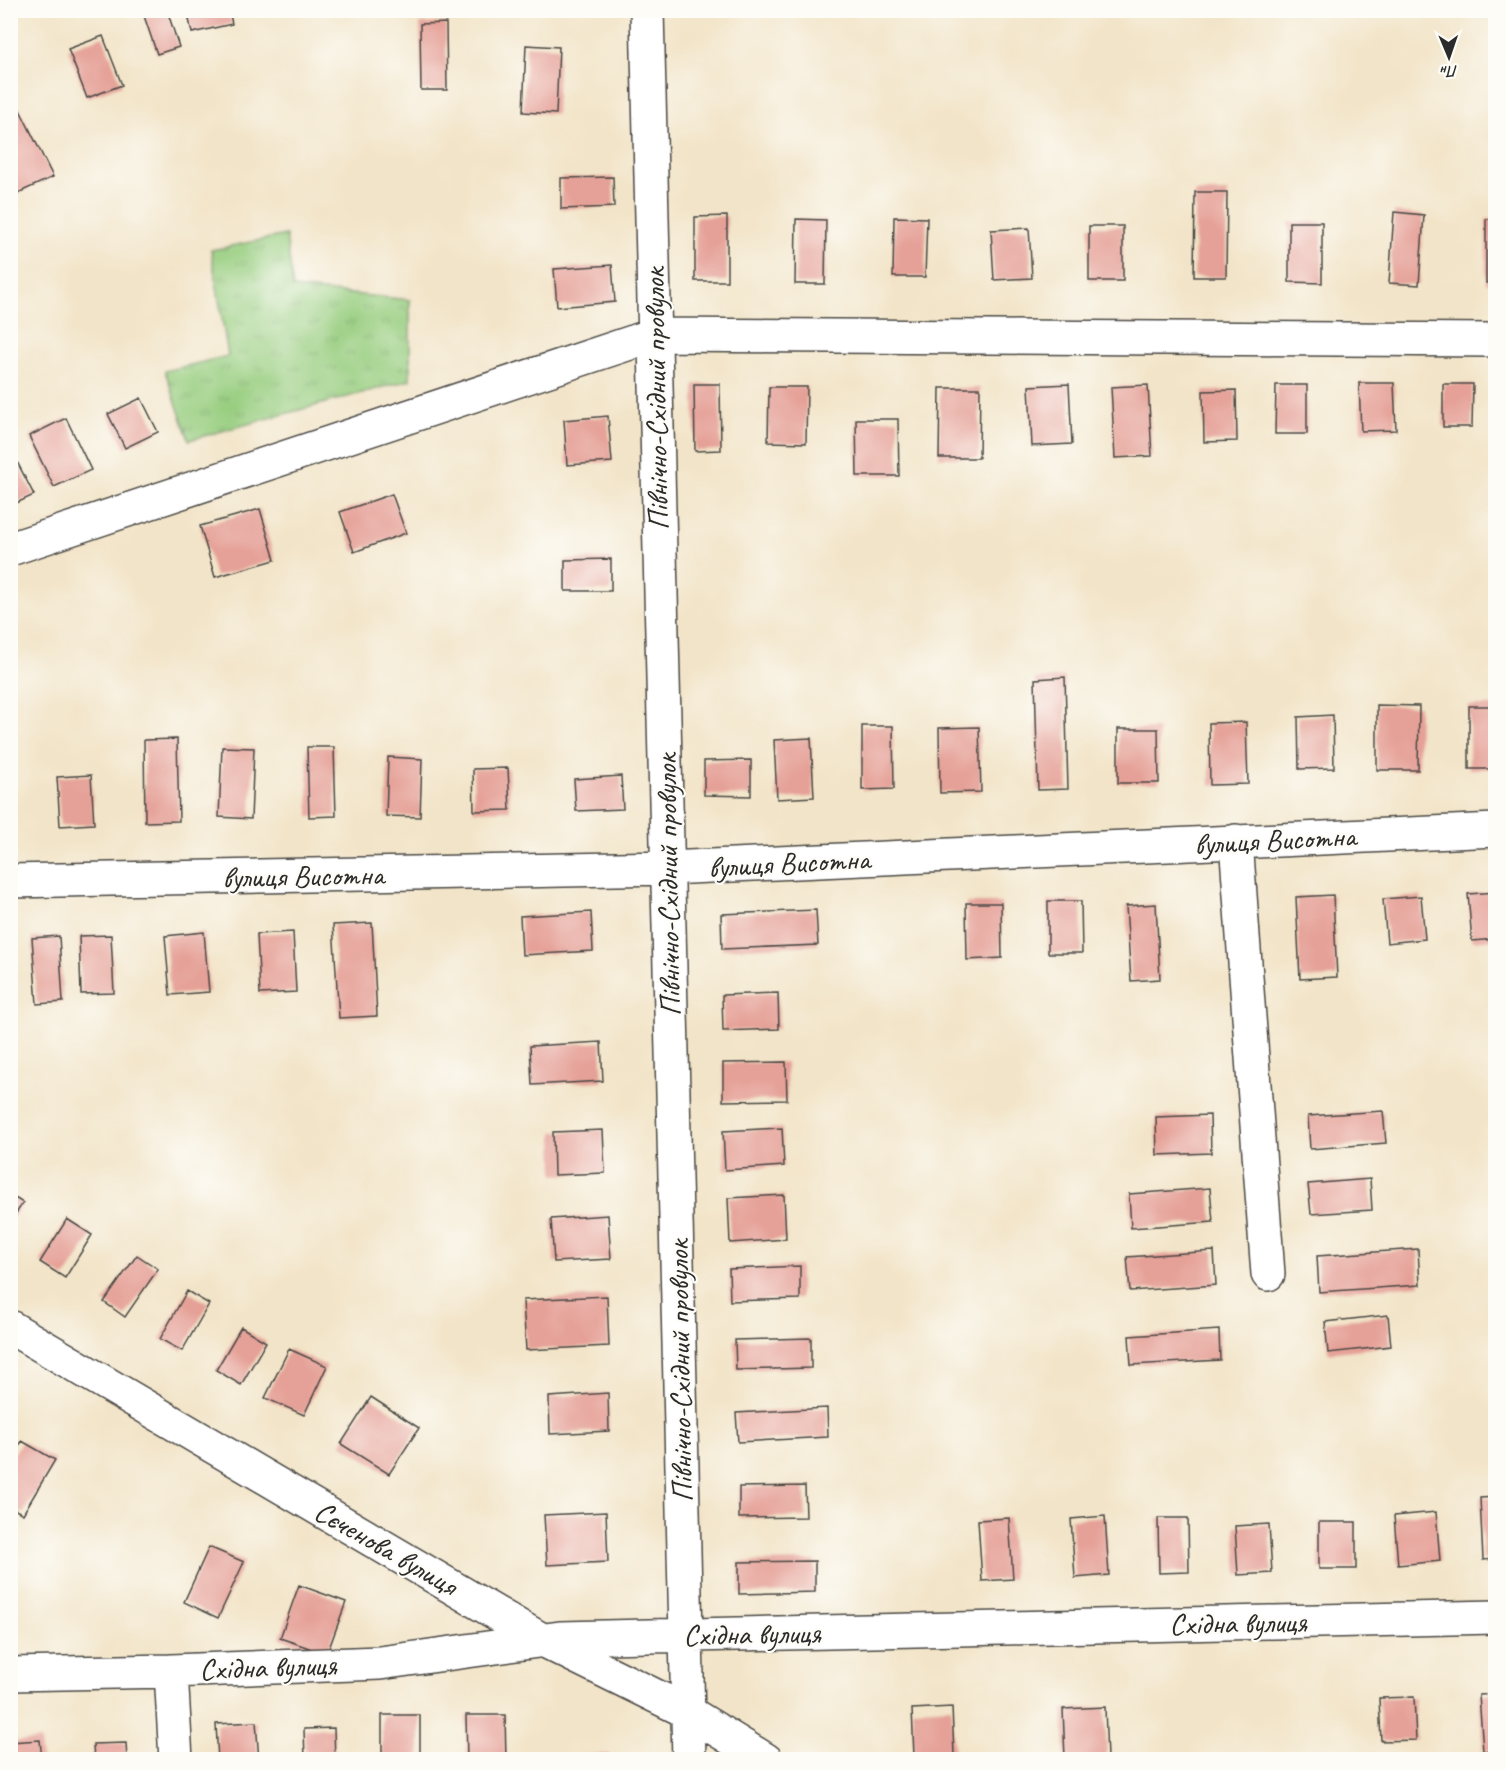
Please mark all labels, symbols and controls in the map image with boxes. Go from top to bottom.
north arrow [1419,27,1479,87]
text: Пн [1440,61,1458,81]
street label: Північно-Східний провулок [635,265,677,530]
street label: Північно-Східний провулок [647,751,689,1016]
street label: вулиця Висотна [1193,817,1359,863]
street label: вулиця Висотна [707,840,873,886]
street label: вулиця Висотна [222,856,387,896]
street label: Північно-Східний провулок [659,1237,701,1502]
street label: Сєченова вулиця [308,1492,467,1606]
street label: Східна вулиця [1169,1603,1308,1643]
street label: Східна вулиця [683,1614,822,1654]
street label: Східна вулиця [199,1646,338,1688]

